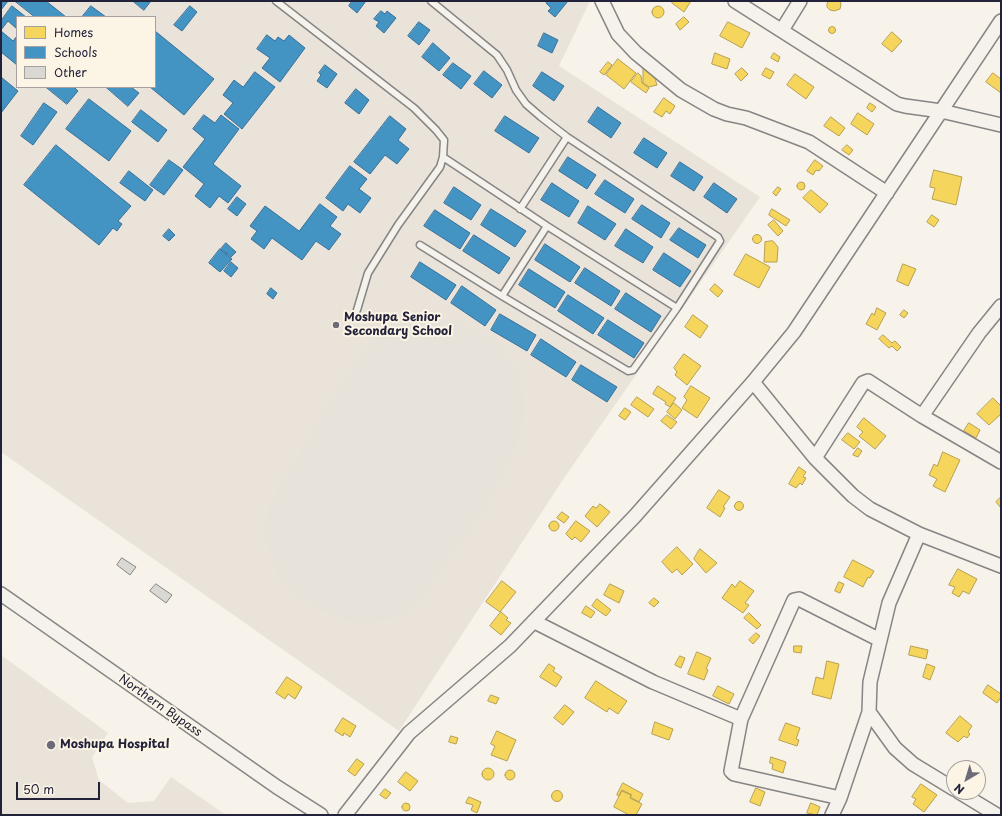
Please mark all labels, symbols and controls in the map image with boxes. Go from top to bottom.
legend [16,16,156,88]
text: Homes [54,23,93,41]
text: Schools [54,43,97,61]
text: Other [54,63,87,81]
place label: Moshupa Senior Secondary School [344,311,452,339]
marker: Moshupa Senior Secondary School [331,320,341,330]
street label: Northern Bypass [116,672,204,740]
place label: Moshupa Hospital [60,738,169,752]
marker: Moshupa Hospital [45,739,57,751]
north arrow [946,760,986,800]
scale bar [18,774,102,800]
text: 50 m [23,780,54,798]
text: N [950,780,968,798]

